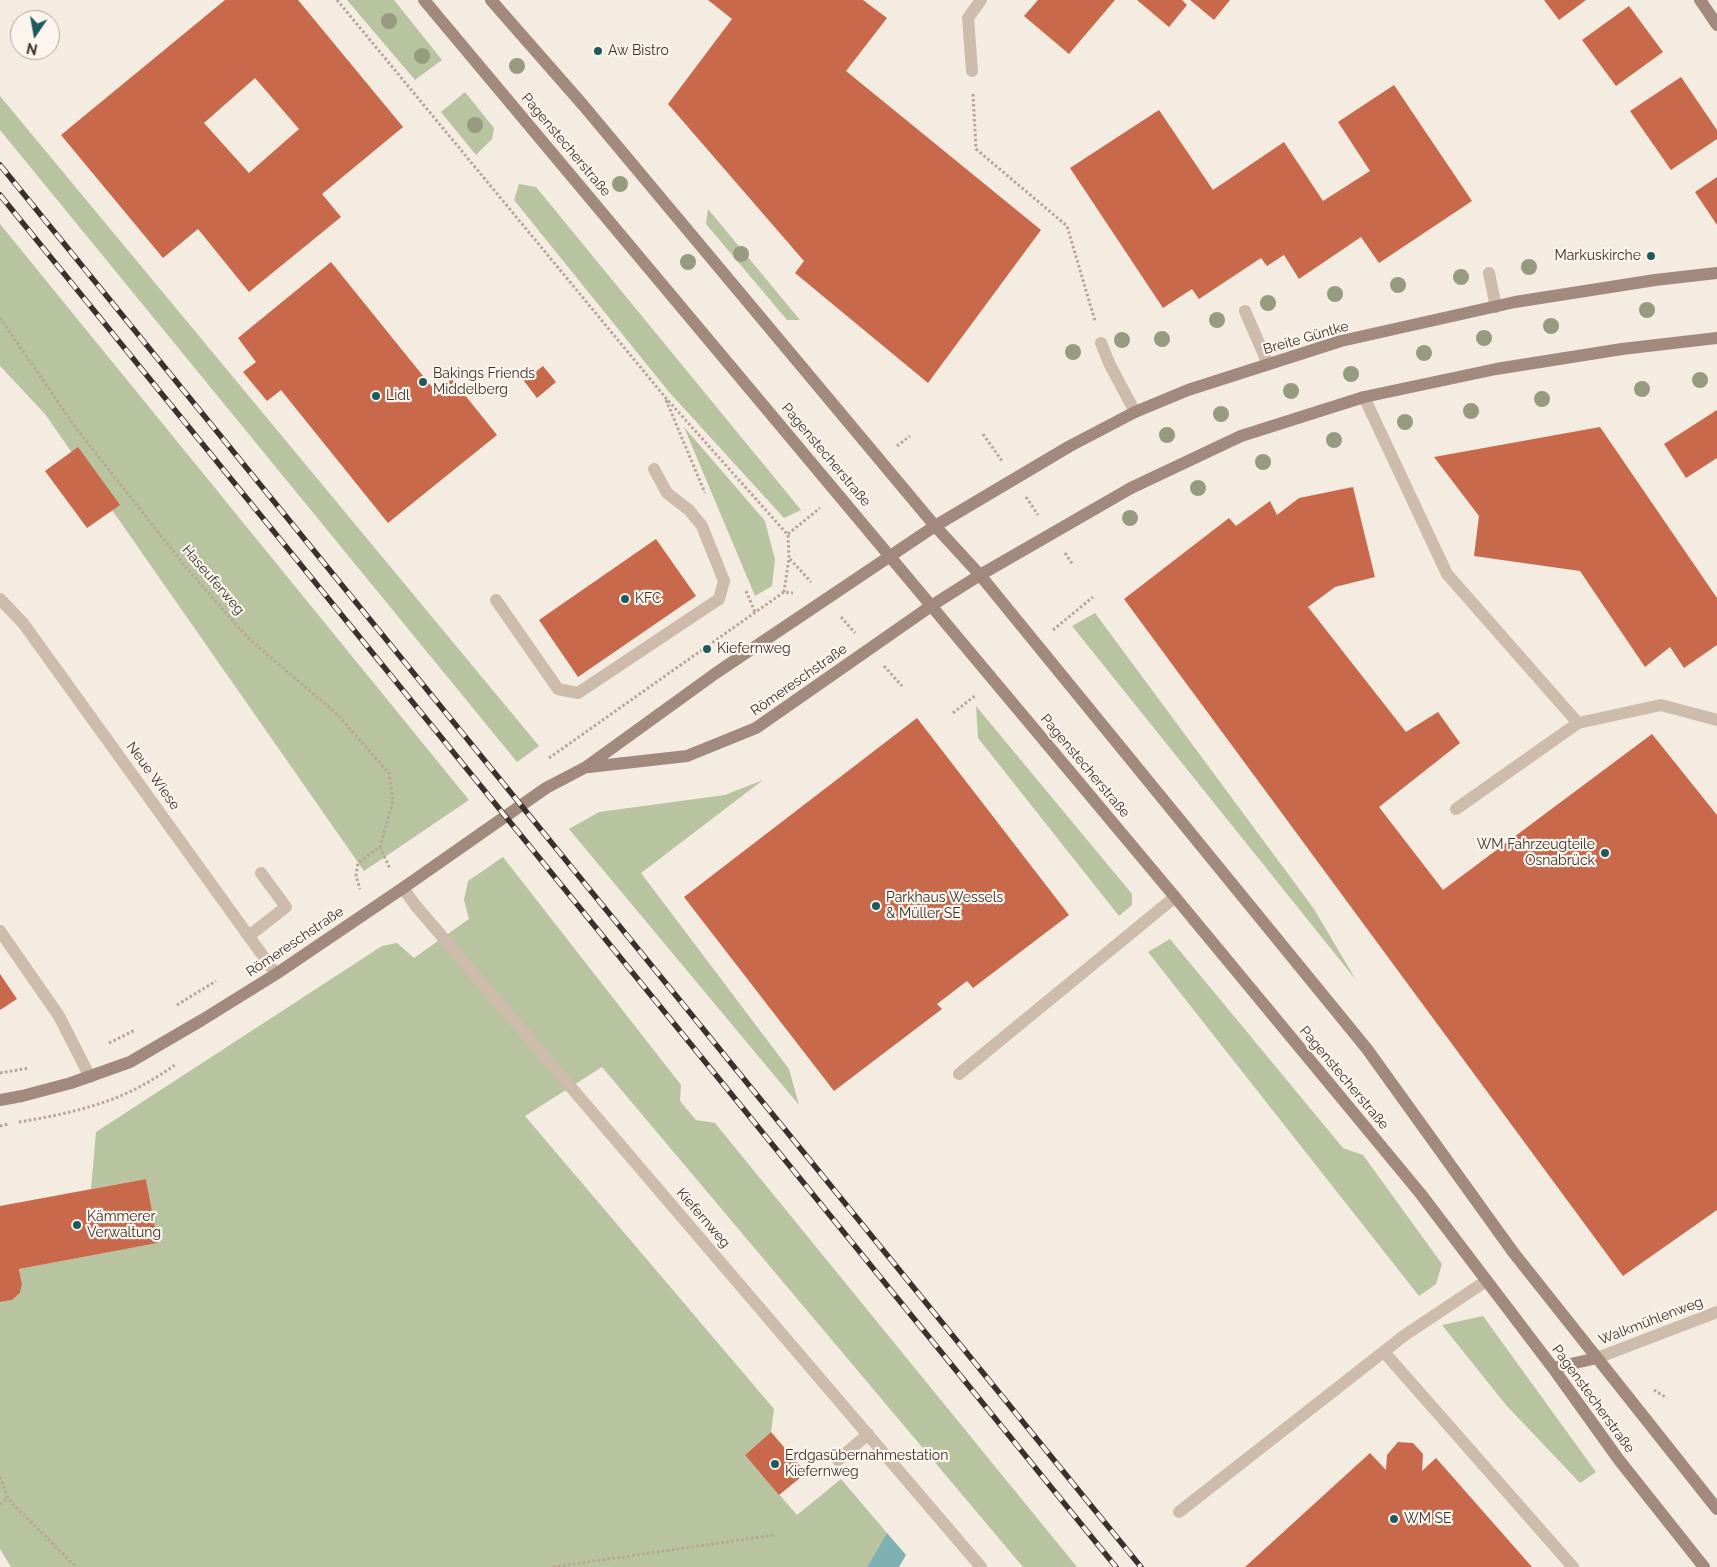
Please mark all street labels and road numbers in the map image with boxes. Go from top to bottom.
street label: Pagenstecherstraße [518,90,614,200]
street label: Breite Güntke [1261,318,1351,358]
street label: Pagenstecherstraße [778,400,874,510]
street label: Haseuferweg [178,542,248,618]
street label: Römereschstraße [748,640,850,720]
street label: Pagenstecherstraße [1037,711,1133,821]
street label: Neue Wiese [123,739,183,813]
street label: Römereschstraße [243,903,347,981]
street label: Pagenstecherstraße [1296,1023,1392,1133]
street label: Kiefernweg [672,1185,734,1251]
street label: Walkmühlenweg [1597,1293,1705,1349]
street label: Pagenstecherstraße [1548,1342,1638,1456]

